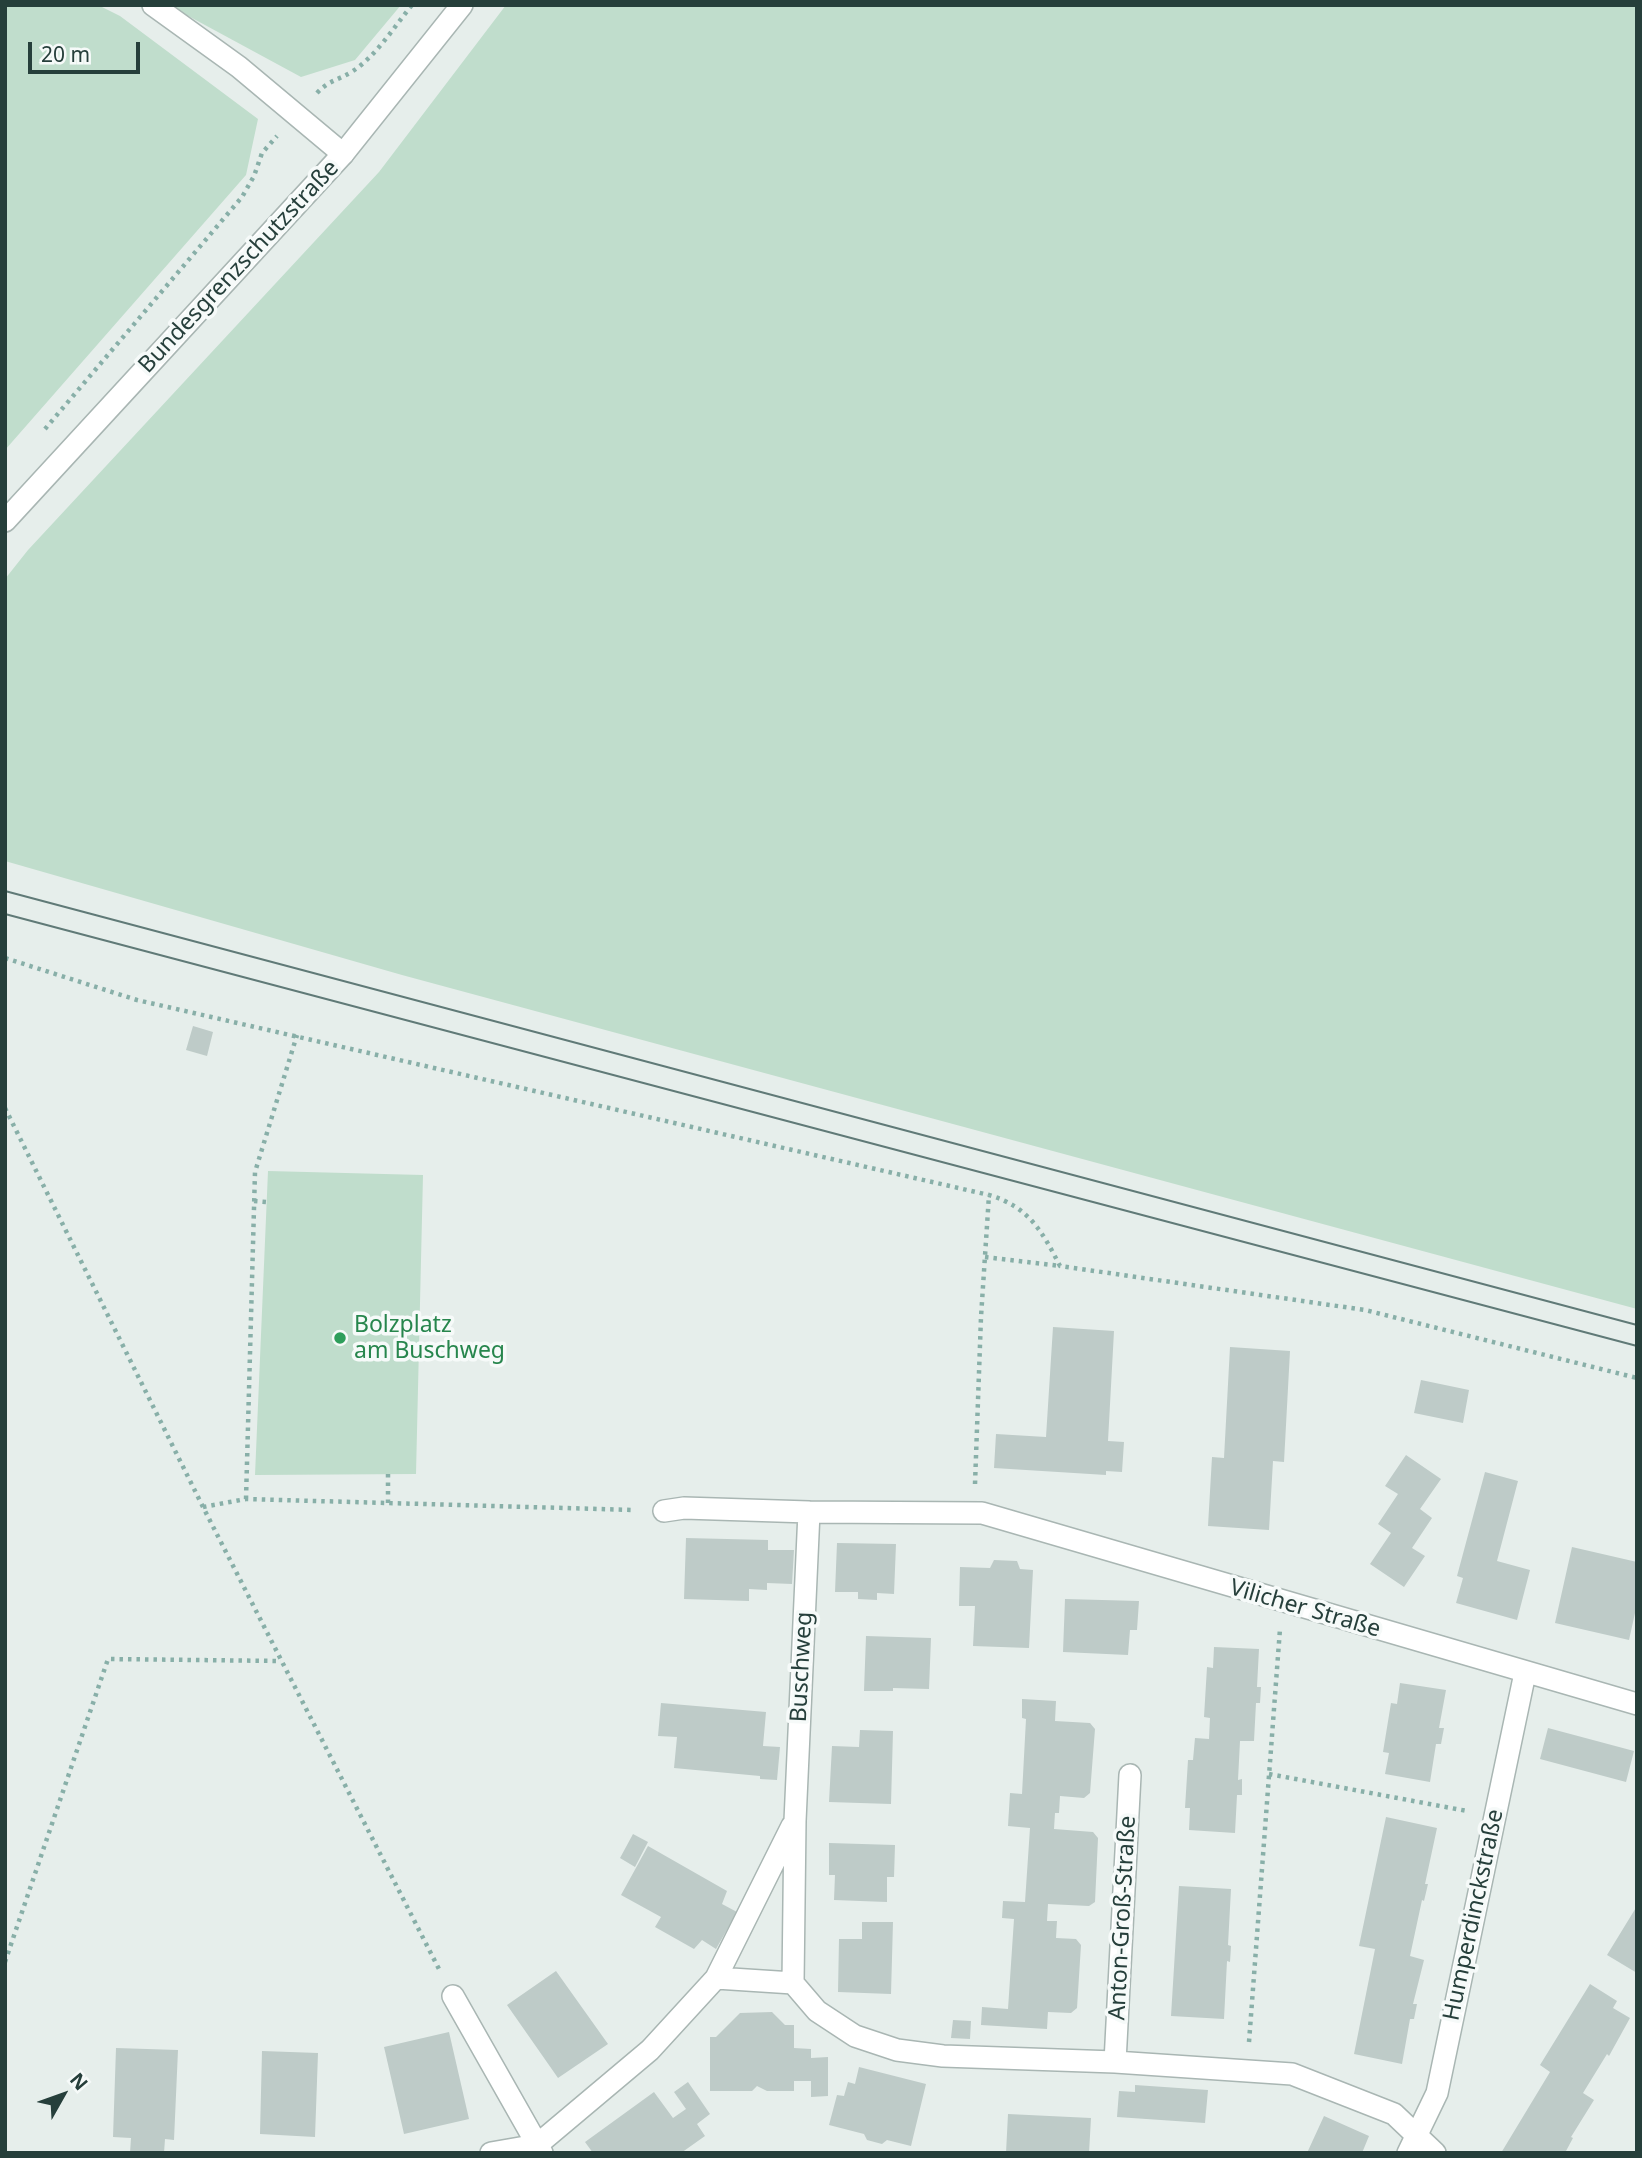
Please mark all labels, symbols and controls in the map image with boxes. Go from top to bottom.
scale bar [32,28,144,72]
text: 20 m [41,40,90,68]
street label: Bundesgrenzschutzstraße [133,155,345,379]
place label: Bolzplatz am Buschweg [354,1311,505,1365]
marker: Bolzplatz am Buschweg [332,1330,348,1346]
street label: Vilicher Straße [1226,1574,1384,1644]
street label: Buschweg [785,1611,819,1723]
street label: Humperdinckstraße [1438,1807,1510,2023]
street label: Anton-Groß-Straße [1104,1815,1142,2021]
north arrow [28,2060,98,2130]
text: N [64,2067,94,2096]

